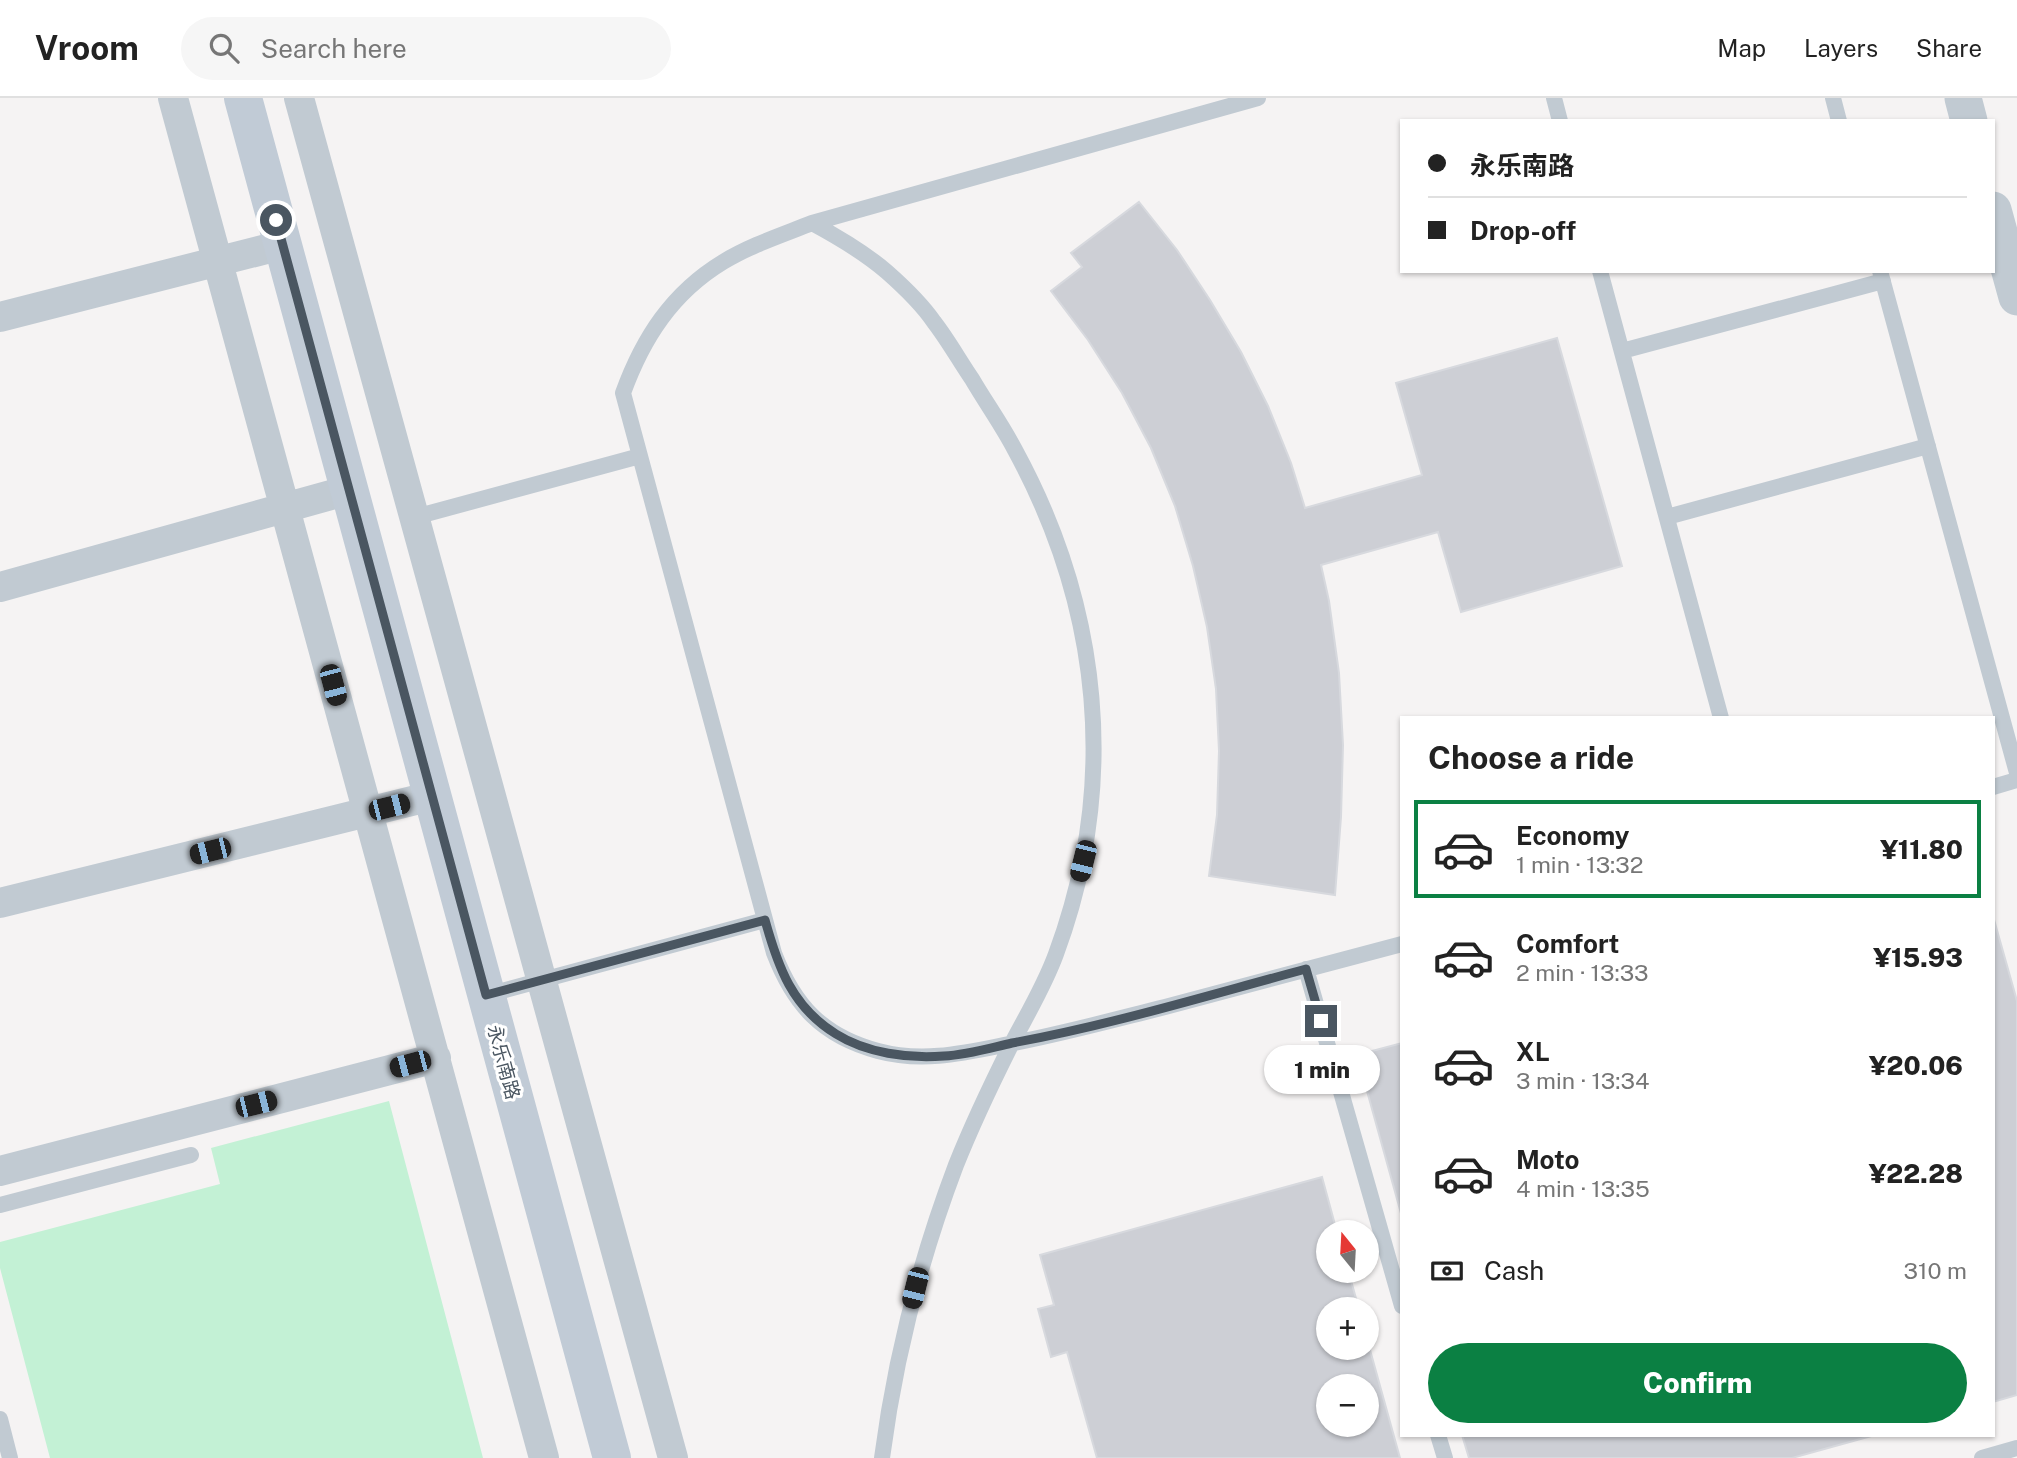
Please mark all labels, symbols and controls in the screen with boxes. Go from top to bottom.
search box [181,17,671,80]
text: Vroom [35,29,139,67]
icon: search [205,29,243,67]
text: Search here [261,33,407,64]
text: Map [1717,34,1766,62]
text: Layers [1804,34,1878,62]
text: Share [1916,34,1982,62]
text: 永乐南路 [1470,150,1574,181]
route start [260,204,292,236]
text: Drop-off [1470,215,1576,246]
car [318,662,349,708]
text: Choose a ride [1428,739,1634,776]
car [367,792,412,822]
icon: car [1432,818,1495,881]
text: Economy [1516,820,1629,851]
text: ¥11.80 [1880,834,1963,865]
car [188,836,233,866]
car [1068,838,1099,884]
text: 1 min · 13:32 [1516,851,1644,878]
icon: car [1432,926,1495,989]
text: Comfort [1516,928,1619,959]
text: ¥15.93 [1873,942,1963,973]
text: 2 min · 13:33 [1516,959,1648,986]
route end [1305,1005,1337,1037]
street label: 永乐南路 [484,1022,524,1102]
icon: car [1432,1034,1495,1097]
text: XL [1516,1036,1550,1067]
callout: 1 min [1263,1046,1379,1094]
car [387,1048,434,1080]
text: ¥20.06 [1869,1050,1963,1081]
text: 1 min [1294,1056,1350,1083]
text: 3 min · 13:34 [1516,1067,1649,1094]
car [234,1089,279,1119]
icon: car [1432,1142,1495,1205]
text: Moto [1516,1144,1579,1175]
text: ¥22.28 [1869,1158,1963,1189]
text: 4 min · 13:35 [1516,1175,1650,1202]
north arrow [1316,1220,1379,1283]
map controls [1316,1220,1379,1437]
icon: cash [1428,1252,1466,1290]
text: Cash [1484,1255,1544,1286]
text: 310 m [1904,1257,1967,1284]
car [900,1265,931,1311]
button: + [1316,1297,1379,1360]
button: Confirm [1428,1343,1967,1423]
button: − [1316,1374,1379,1437]

